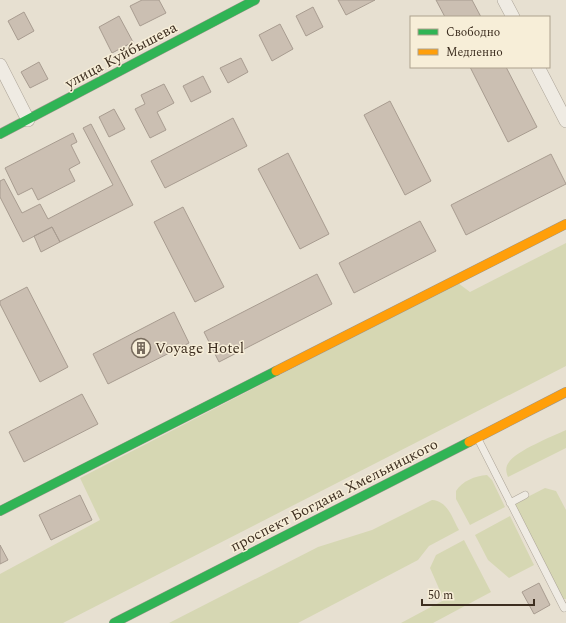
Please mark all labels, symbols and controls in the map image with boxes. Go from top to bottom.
street label: улица Куйбышева [60,16,182,95]
legend [410,16,550,68]
text: Свободно [446,23,500,42]
text: Медленно [446,43,503,62]
building icon: Voyage Hotel [130,337,152,359]
place label: Voyage Hotel [155,337,244,360]
street label: проспект Богдана Хмельницкого [226,433,442,558]
scale bar [422,581,534,607]
text: 50 m [428,586,453,605]

